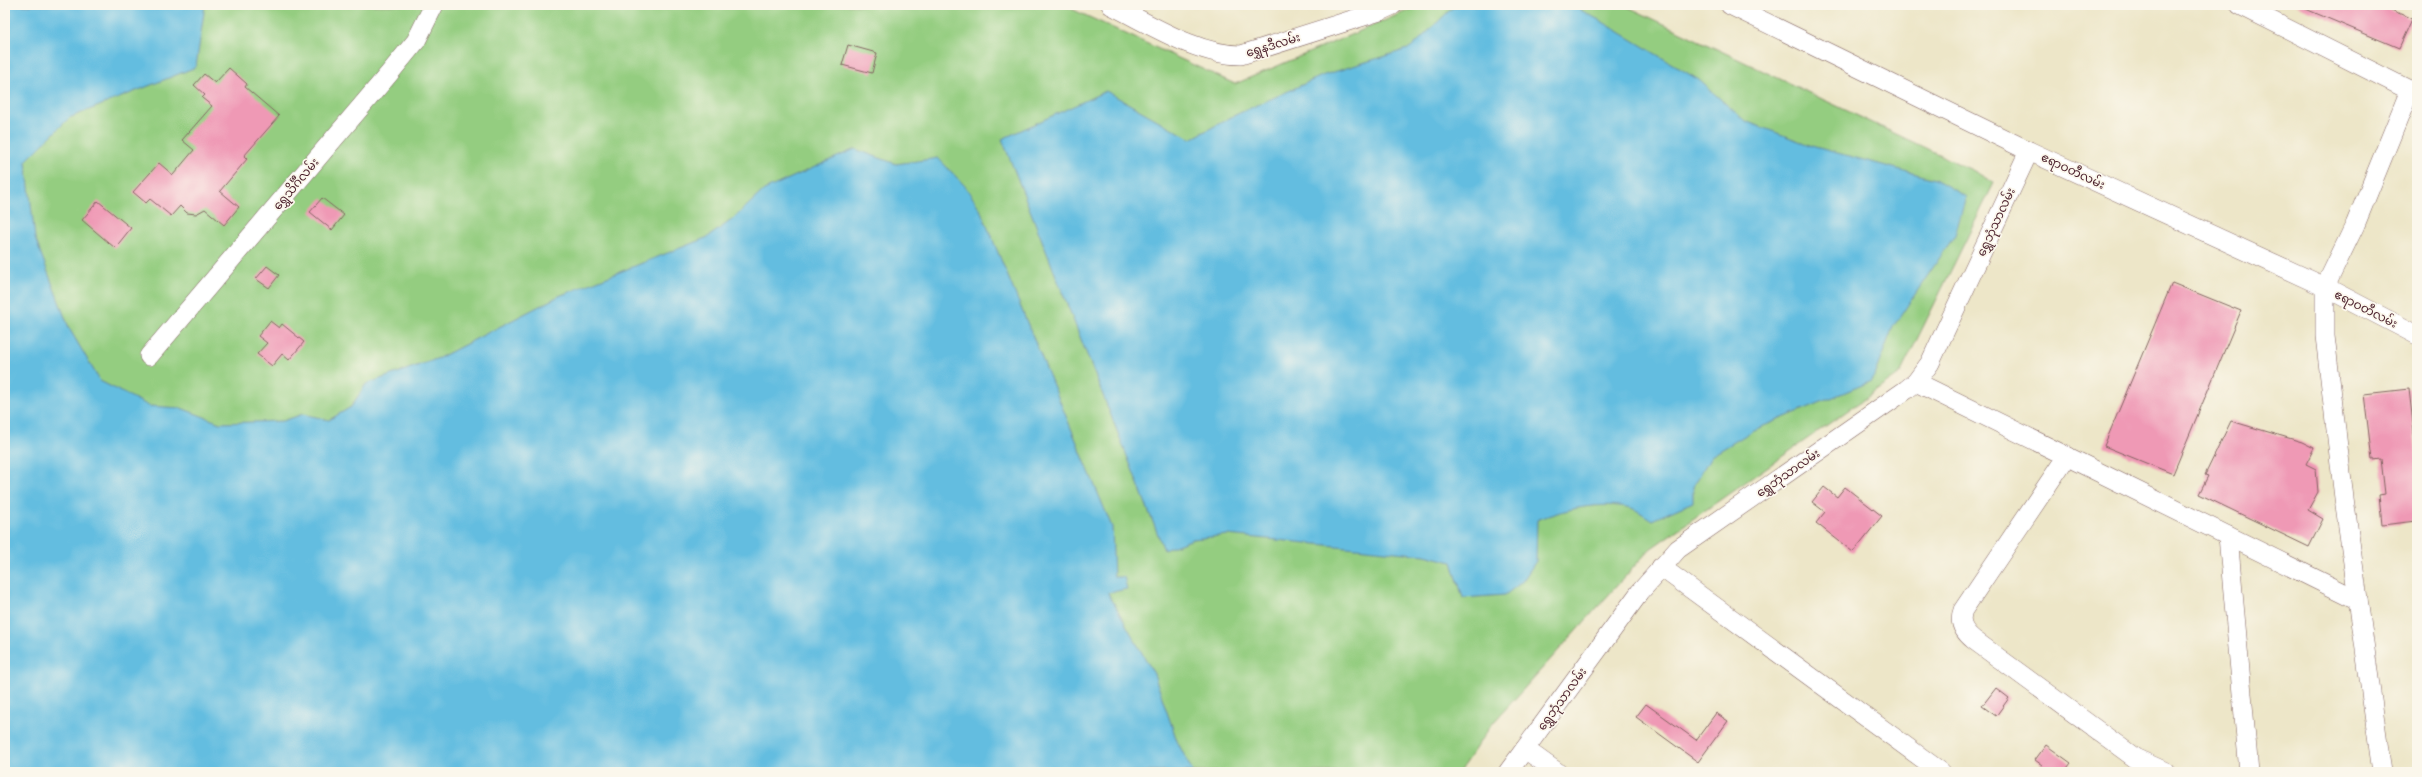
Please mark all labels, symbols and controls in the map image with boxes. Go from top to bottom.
street label: ရွှေနဒီလမ်း [1243,26,1303,64]
street label: ဧရာဝတီလမ်း [2037,147,2109,195]
street label: ရွှေသိင်္ဂီလမ်း [267,153,325,215]
street label: ရွှေဘုံသာလမ်း [1970,184,2022,260]
street label: ဧရာဝတီလမ်း [2330,284,2402,334]
street label: ရွှေဘုံသာလမ်း [1751,443,1825,503]
street label: ရွှေဘုံသာလမ်း [1531,663,1593,735]

